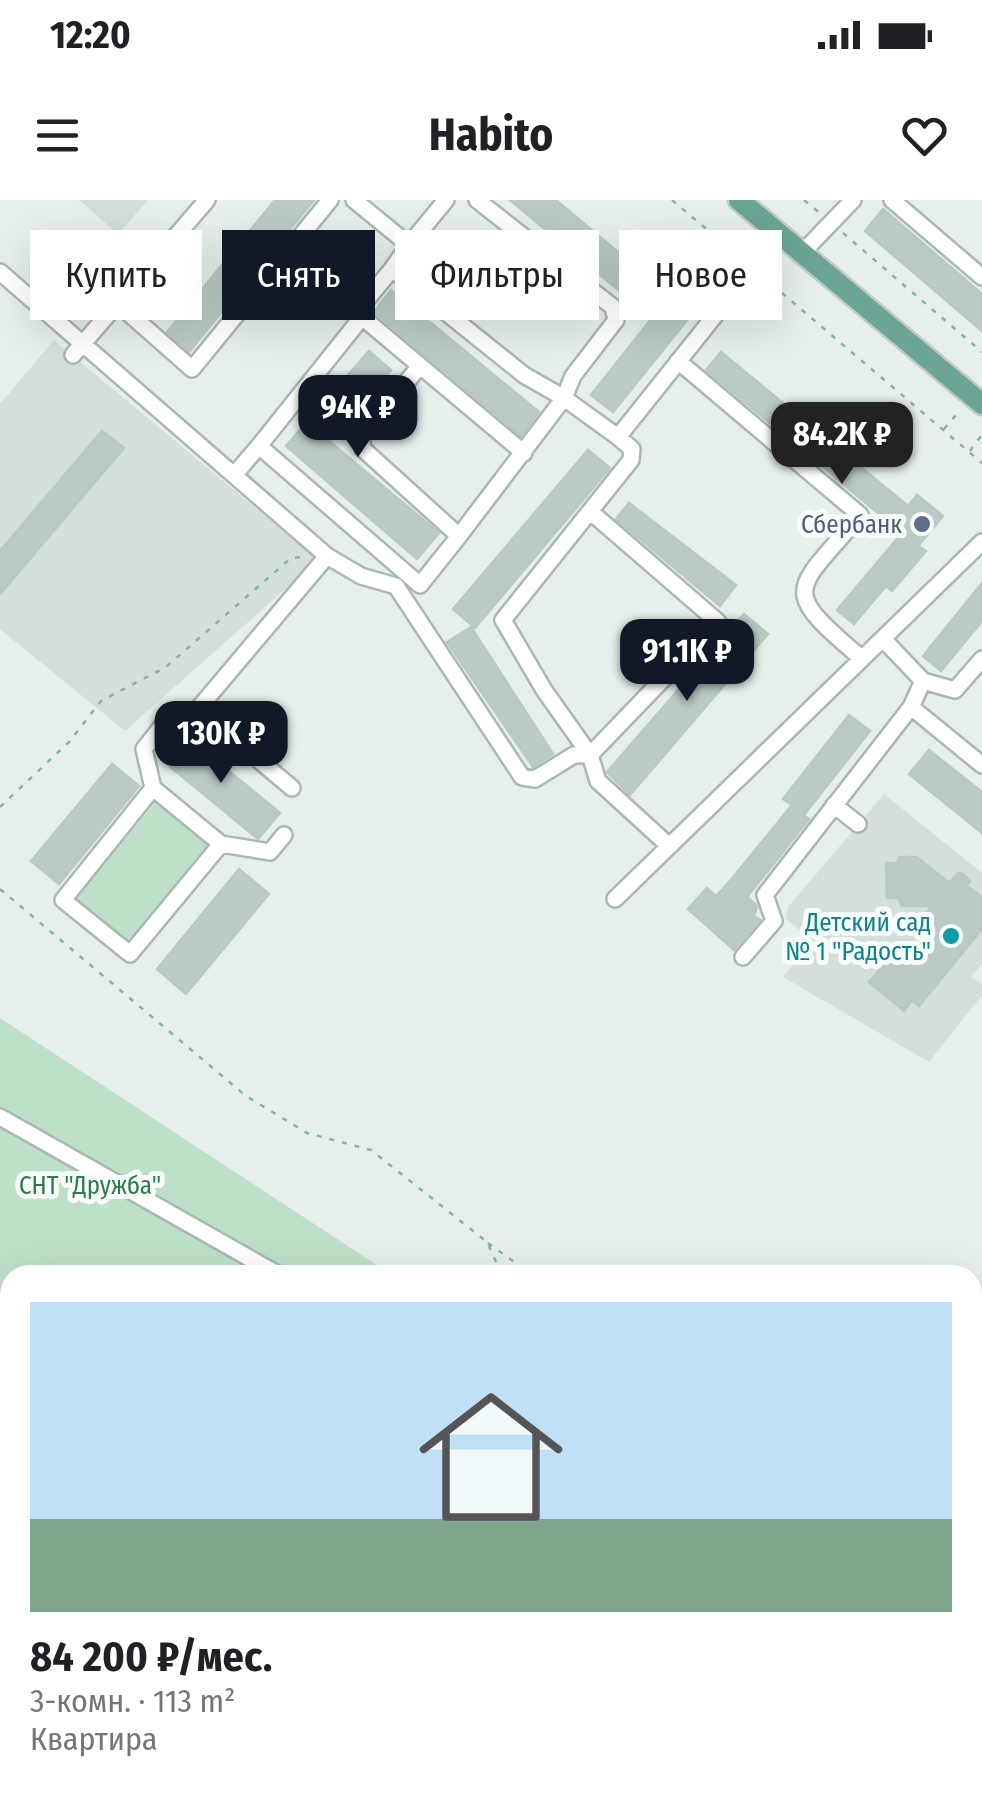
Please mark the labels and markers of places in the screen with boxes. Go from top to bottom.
pin: 94K ₽ [288,375,428,460]
pin: 84.2K ₽ [750,402,934,487]
place label: Сбербанк [801,510,902,540]
marker: Сбербанк [911,513,933,535]
pin: 91.1K ₽ [595,619,779,704]
pin: 130K ₽ [140,701,302,786]
place label: Детский сад № 1 "Радость" [785,908,931,967]
marker: Детский сад № 1 "Радость" [940,925,962,947]

